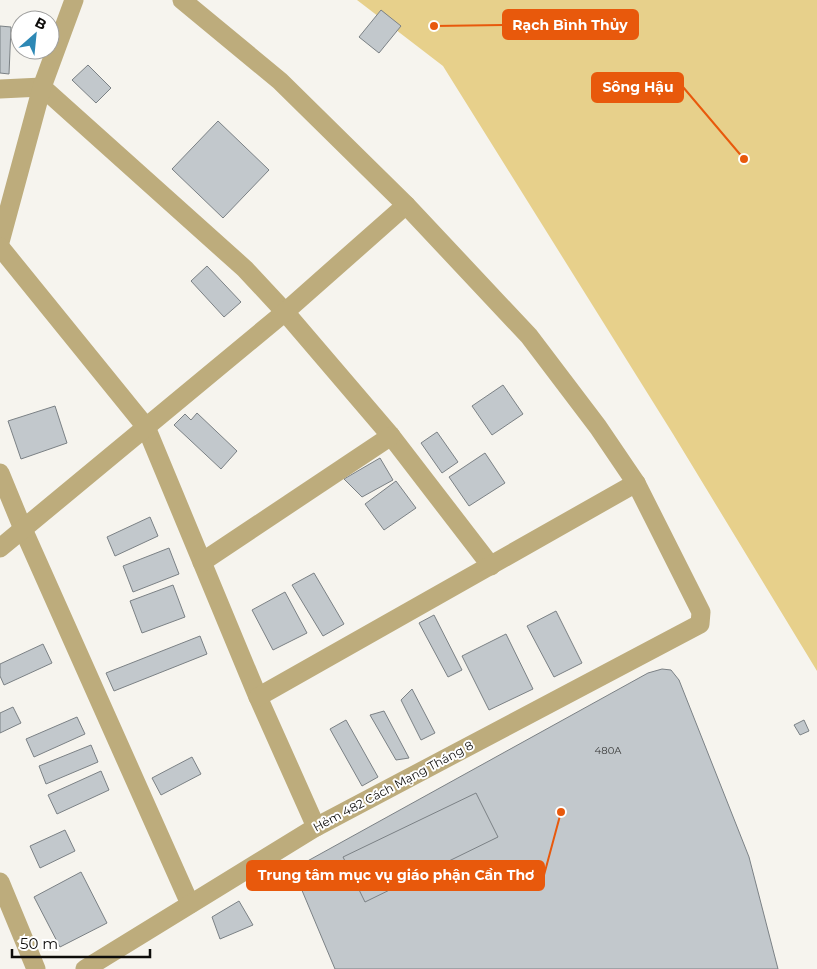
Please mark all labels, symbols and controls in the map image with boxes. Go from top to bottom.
north arrow [10,10,60,60]
callout: Rạch Bình Thủy [503,10,638,39]
text: B [32,13,50,34]
text: Rạch Bình Thủy [512,16,628,34]
callout: Sông Hậu [592,73,683,102]
text: Sông Hậu [602,78,674,96]
street label: Hẻm 482 Cách Mạng Tháng 8 [310,737,476,835]
house number: 480A [595,744,622,757]
callout: Trung tâm mục vụ giáo phận Cần Thơ [247,861,544,890]
text: Trung tâm mục vụ giáo phận Cần Thơ [258,866,534,884]
scale bar [12,926,150,958]
text: 50 m [20,934,58,953]

